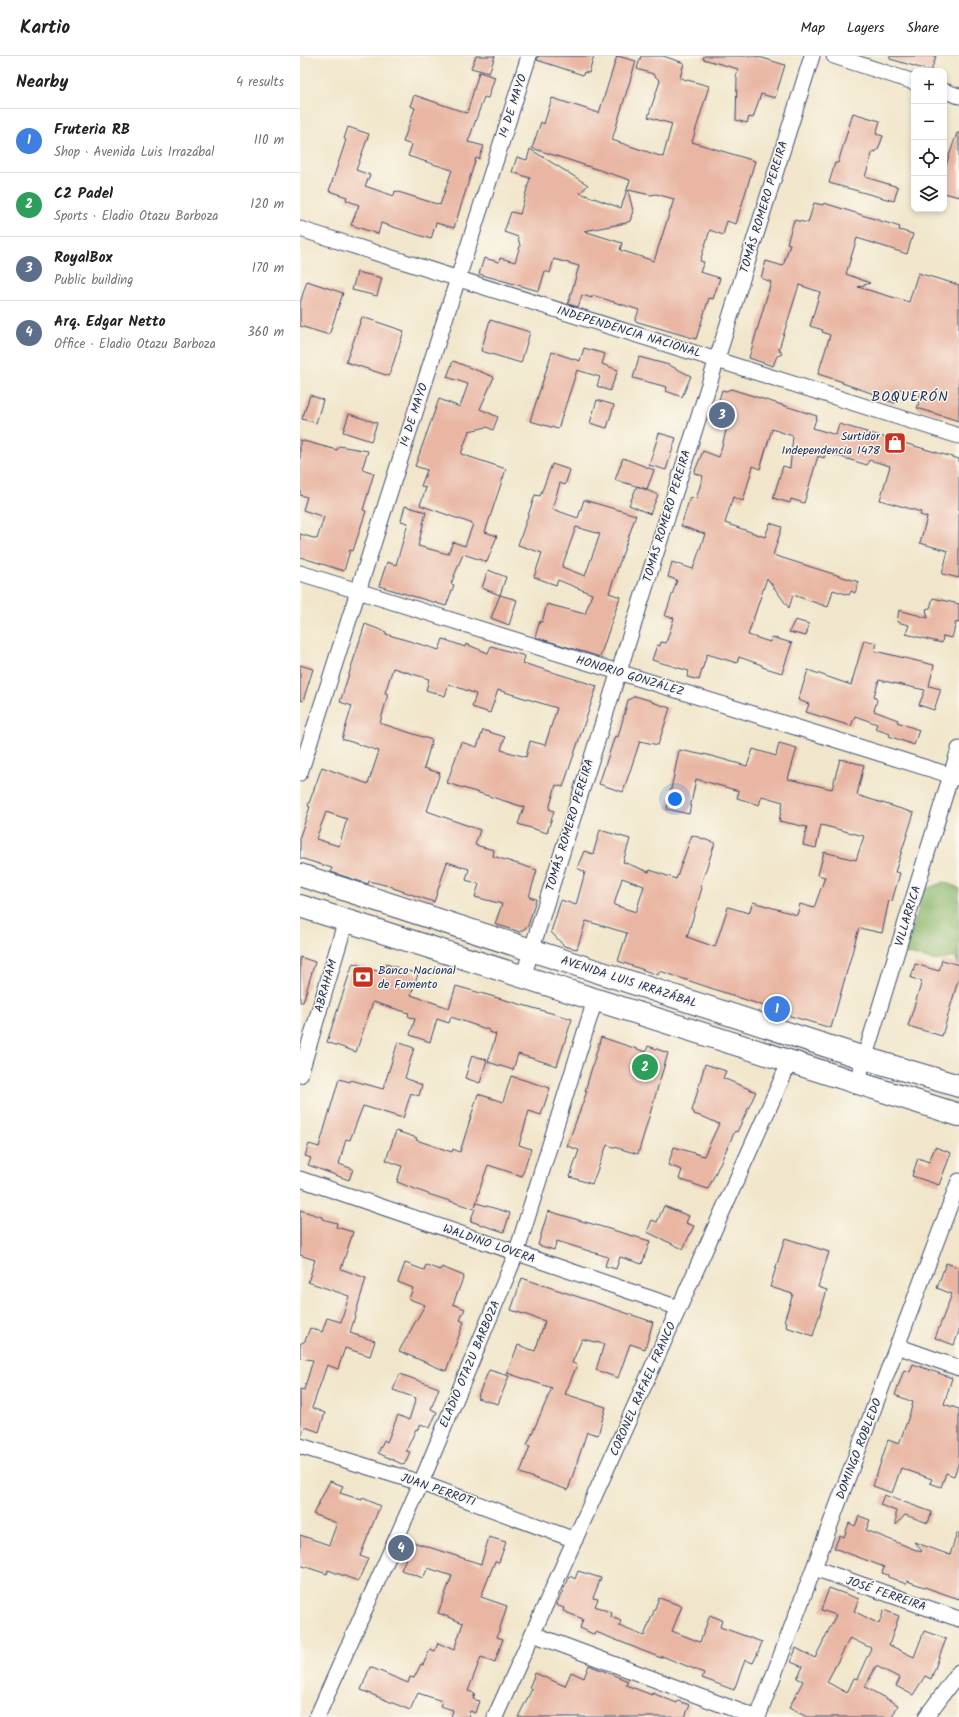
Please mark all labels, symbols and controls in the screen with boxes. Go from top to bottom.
text: Kartio [20,13,70,43]
text: Map [801,17,825,39]
text: Layers [847,17,885,39]
text: Share [907,17,939,39]
map controls [911,68,947,212]
button: + [911,68,947,104]
text: Nearby [16,69,68,96]
street label: 14 DE MAYO [494,71,532,140]
text: 4 results [236,72,284,93]
button: − [911,104,947,140]
text: Fruteria RB [54,118,130,142]
text: 1 [27,130,31,151]
text: 110 m [254,130,284,151]
street label: TOMÁS ROMERO PEREIRA [735,139,793,275]
button: locate [911,140,947,176]
text: Shop · Avenida Luis Irrazábal [54,142,214,163]
button: layers [911,176,947,212]
text: C2 Padel [54,182,113,206]
text: 2 [25,194,33,215]
text: 120 m [250,194,284,215]
text: Sports · Eladio Otazu Barboza [54,206,218,227]
text: RoyalBox [54,246,113,270]
text: 3 [25,258,33,279]
text: 170 m [252,258,284,279]
text: Public building [54,270,133,291]
street label: INDEPENDENCIA NACIONAL [555,301,703,363]
text: Arq. Edgar Netto [54,310,166,334]
text: 4 [25,322,33,343]
text: 360 m [247,322,284,343]
text: Office · Eladio Otazu Barboza [54,334,216,355]
street label: 14 DE MAYO [395,380,433,449]
district label: BOQUERÓN [871,386,949,408]
pin: 3 [709,400,735,430]
place label: Surtidor Independencia 1478 [781,427,881,460]
shop icon: Surtidor Independencia 1478 [882,430,908,456]
street label: TOMÁS ROMERO PEREIRA [638,448,696,584]
street label: HONORIO GONZÁLEZ [574,650,686,702]
street label: TOMÁS ROMERO PEREIRA [541,757,599,893]
your location [665,789,685,809]
street label: VILLARRICA [890,883,926,949]
street label: AVENIDA LUIS IRRAZÁBAL [558,951,700,1013]
street label: ABRAHAM [309,957,343,1015]
place label: Banco Nacional de Fomento [378,961,456,994]
bank icon: Banco Nacional de Fomento [350,964,376,990]
pin: 1 [764,994,790,1024]
pin: 2 [632,1052,658,1082]
street label: WALDINO LOVERA [440,1219,538,1269]
street label: ELADIO OTAZU BARBOZA [435,1297,505,1431]
street label: CORONEL RAFAEL FRANCO [605,1318,681,1459]
street label: DOMINGO ROBLEDO [831,1395,887,1502]
street label: JUAN PERROTI [398,1468,478,1512]
pin: 4 [388,1533,414,1563]
street label: JOSÉ FERREIRA [843,1571,929,1617]

